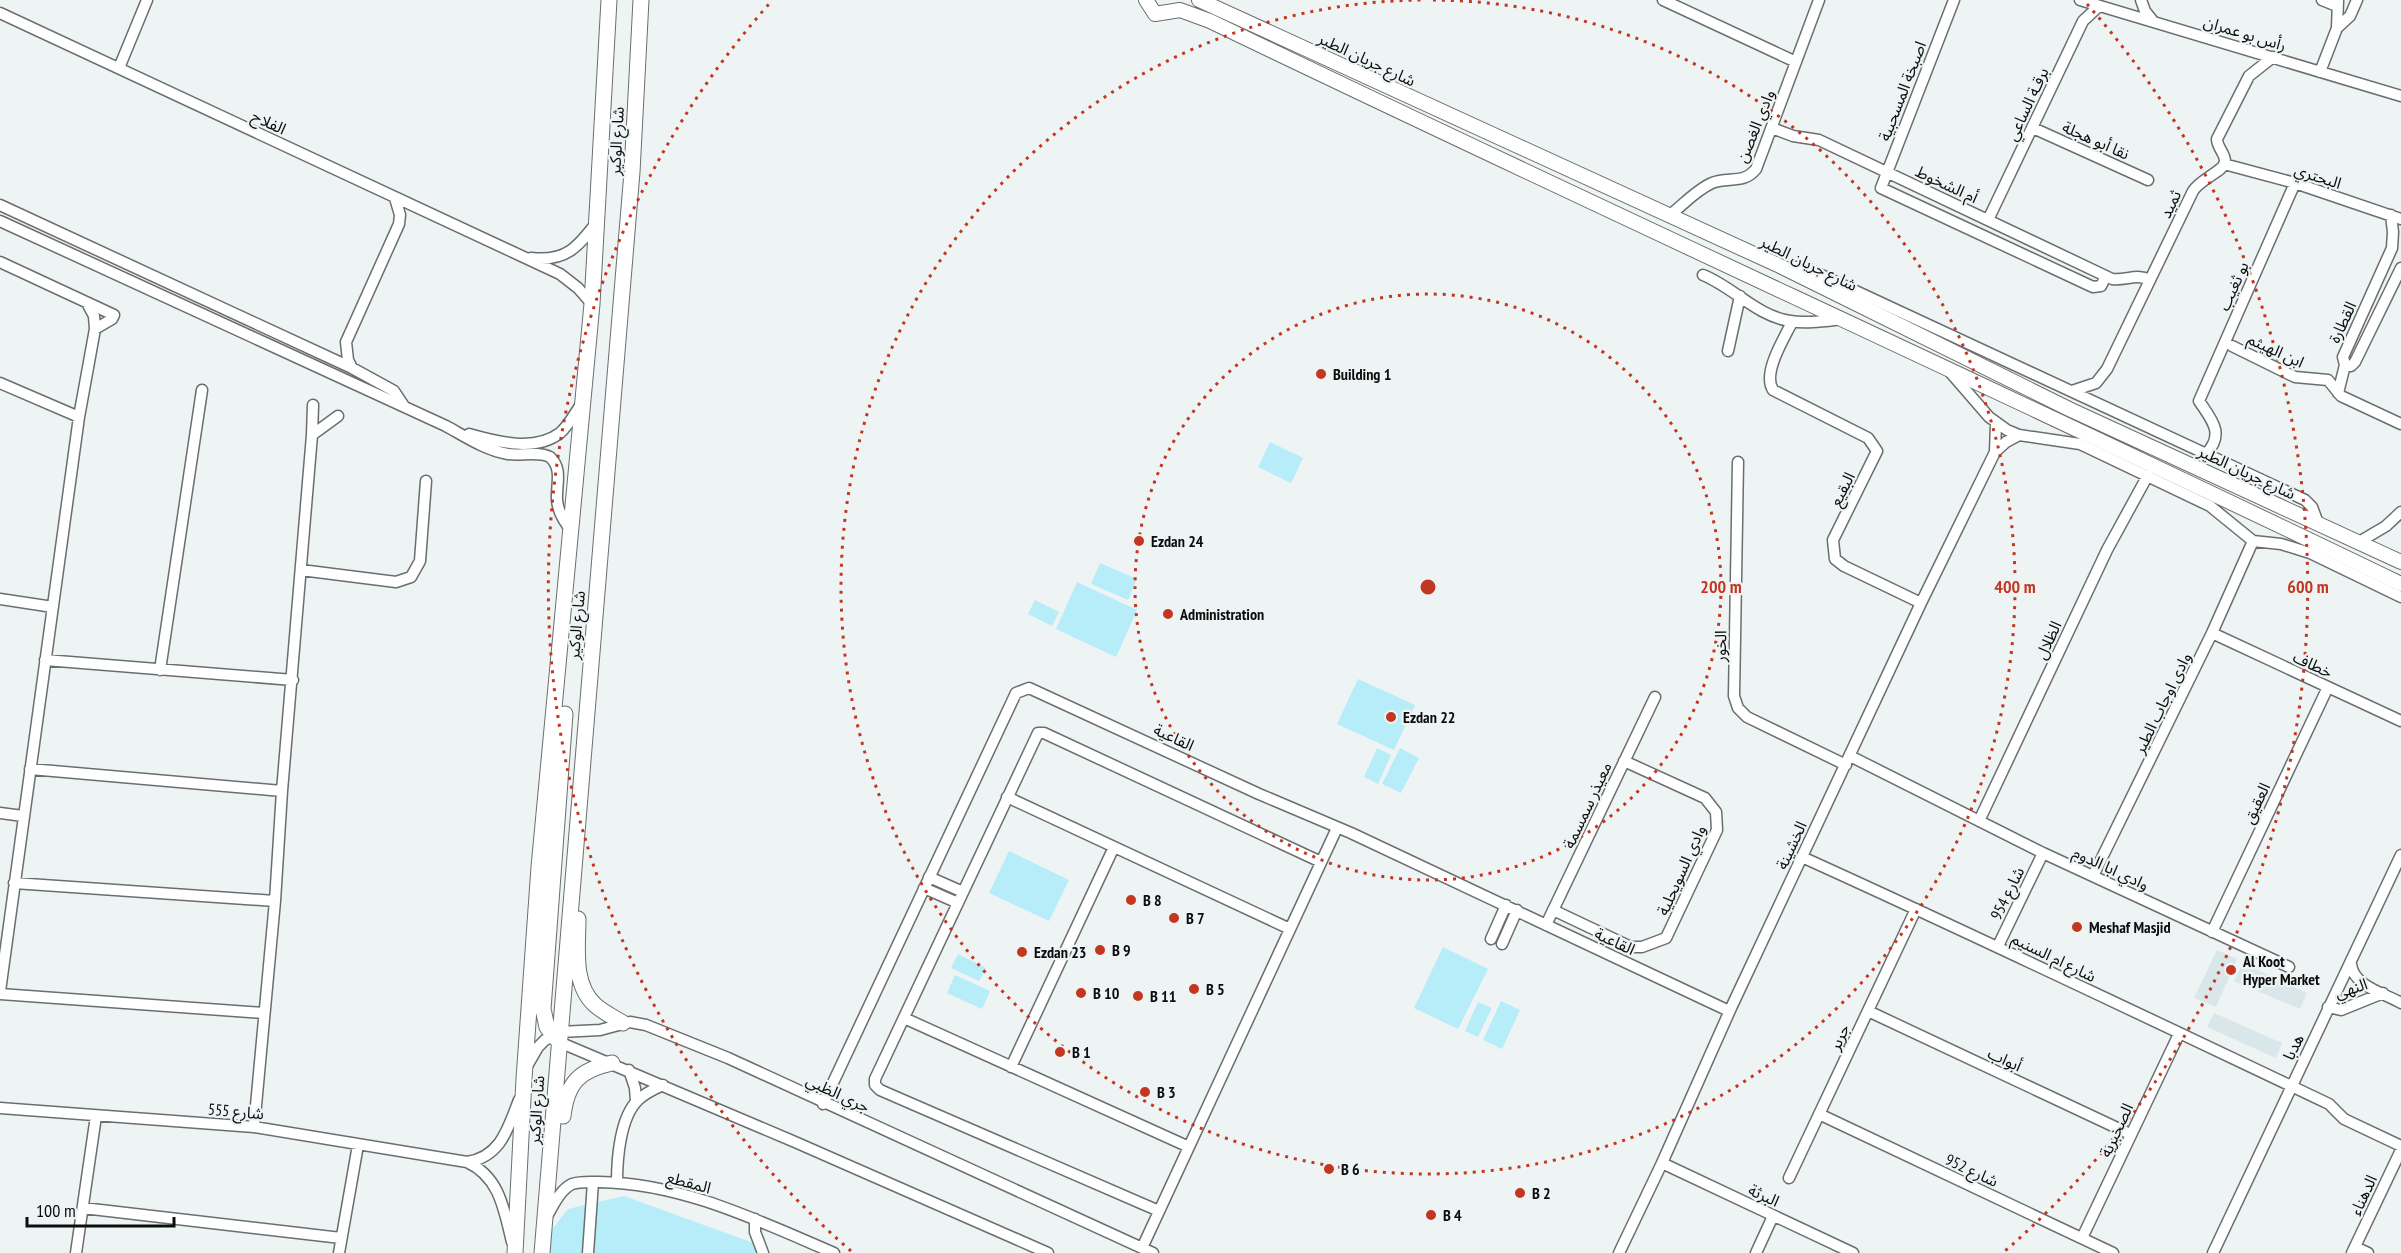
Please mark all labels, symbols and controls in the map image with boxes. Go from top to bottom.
street label: رأس بو عمران [2201,11,2289,55]
street label: شارع جريان الطير [1313,27,1419,93]
street label: اصبخة المسحبية [1874,38,1930,144]
street label: برقـة الساعي [2001,64,2055,145]
street label: وادي الغصن [1731,86,1781,167]
street label: الفلاح [247,105,289,141]
street label: شارع الوكير [604,106,631,177]
street label: نقا أبو هجلة [2059,116,2133,164]
street label: البحتري [2291,159,2344,196]
street label: أم الشخوط [1911,161,1982,210]
street label: ثميد [2155,187,2185,221]
street label: شارع جريان الطير [1755,230,1861,298]
street label: بو ثغيب [2213,258,2253,314]
street label: القطارة [2324,298,2360,346]
street label: ابن الهيثم [2243,328,2308,375]
place label: Building 1 [1333,364,1391,384]
marker: Building 1 [1314,367,1328,381]
street label: شارع جريان الطير [2193,440,2299,506]
street label: البقيع [1825,468,1862,511]
place label: Ezdan 24 [1151,531,1204,551]
marker: Ezdan 24 [1132,534,1146,548]
text: 200 m [1700,575,1742,598]
text: 400 m [1994,575,2036,598]
text: 600 m [2287,575,2329,598]
centre of rings [1418,577,1438,597]
street label: شارع الوكير [563,590,592,661]
place label: Administration [1179,604,1264,624]
marker: Administration [1161,607,1175,621]
street label: الظلال [2030,618,2066,663]
street label: الخور [1710,630,1730,663]
street label: خطاف [2290,646,2336,682]
street label: وادى اوجاب الطير [2128,649,2195,758]
place label: Ezdan 22 [1403,707,1455,727]
marker: Ezdan 22 [1384,710,1398,724]
street label: القاعية [1151,719,1197,755]
street label: معيذر سمسمة [1558,759,1616,851]
street label: العقيق [2238,779,2275,827]
street label: الخشينة [1771,818,1811,872]
street label: وادي السويحلية [1652,822,1712,919]
street label: وادي ابا الدوم [2068,842,2152,897]
street label: شارع 954 [1986,863,2031,924]
place label: B 8 [1143,890,1162,910]
marker: B 8 [1124,893,1138,907]
place label: B 7 [1186,908,1205,928]
marker: B 7 [1167,911,1181,925]
place label: Meshaf Masjid [2089,917,2171,937]
marker: Meshaf Masjid [2070,920,2084,934]
street label: القاعية [1592,923,1638,959]
street label: شارع ام السنيم [2007,928,2100,989]
place label: B 9 [1112,940,1131,960]
place label: Ezdan 23 [1034,942,1086,962]
marker: B 9 [1093,943,1107,957]
marker: Ezdan 23 [1015,945,1029,959]
place label: Al Koot Hyper Market [2242,951,2320,989]
marker: Al Koot Hyper Market [2224,963,2238,977]
street label: النهي [2332,973,2371,1005]
place label: B 5 [1206,979,1225,999]
marker: B 5 [1187,982,1201,996]
place label: B 10 [1093,983,1120,1003]
marker: B 10 [1074,986,1088,1000]
place label: B 11 [1150,986,1176,1006]
marker: B 11 [1131,989,1145,1003]
street label: جرير [1824,1021,1854,1054]
street label: هدبا [2278,1031,2308,1063]
place label: B 1 [1072,1042,1091,1062]
street label: أبواب [1985,1042,2025,1076]
marker: B 1 [1053,1045,1067,1059]
street label: جري الظبي [802,1070,873,1119]
street label: شارع الوكير [524,1075,551,1146]
place label: B 3 [1157,1082,1176,1102]
marker: B 3 [1138,1085,1152,1099]
street label: شارع 555 [207,1099,265,1126]
street label: الصخبرية [2095,1100,2137,1160]
street label: شارع 952 [1941,1149,2002,1194]
place label: B 6 [1341,1159,1360,1179]
marker: B 6 [1322,1162,1336,1176]
street label: المقطع [664,1167,713,1200]
street label: الدهناء [2345,1172,2381,1218]
street label: البرثة [1745,1179,1783,1211]
place label: B 2 [1532,1183,1551,1203]
marker: B 2 [1513,1186,1527,1200]
scale bar [27,1190,174,1228]
text: 100 m [36,1199,76,1222]
place label: B 4 [1443,1205,1462,1225]
marker: B 4 [1424,1208,1438,1222]

